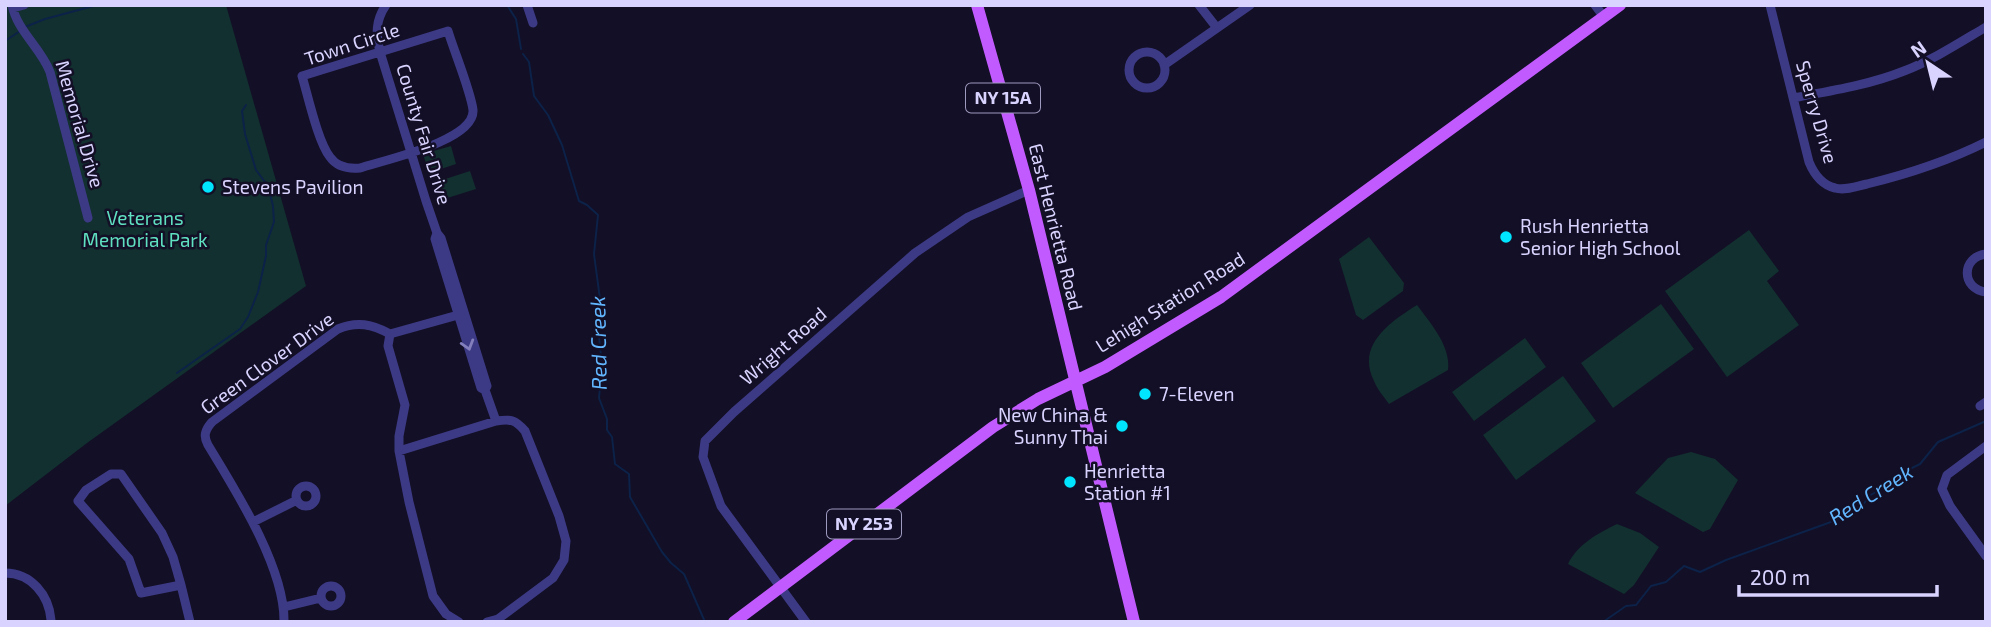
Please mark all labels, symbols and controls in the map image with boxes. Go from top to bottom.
street label: Town Circle [301,17,402,70]
north arrow [1893,28,1963,98]
text: N [1906,35,1930,62]
street label: Memorial Drive [51,57,110,190]
street label: Sperry Drive [1792,58,1843,166]
street label: County Fair Drive [392,61,457,207]
road number: NY 15A [966,84,1040,113]
street label: East Henrietta Road [1025,141,1088,313]
place label: Stevens Pavilion [222,175,364,198]
marker: Stevens Pavilion [200,179,216,195]
park label: Veterans Memorial Park [82,206,208,251]
place label: Rush Henrietta Senior High School [1520,214,1681,259]
marker: Rush Henrietta Senior High School [1498,229,1514,245]
street label: Lehigh Station Road [1091,246,1249,357]
water label: Red Creek [584,296,611,390]
street label: Wright Road [735,302,831,389]
street label: Green Clover Drive [196,307,338,419]
one-way arrow [459,339,474,351]
place label: 7-Eleven [1159,382,1235,405]
marker: 7-Eleven [1137,386,1153,402]
place label: New China & Sunny Thai [998,403,1108,448]
marker: New China & Sunny Thai [1114,418,1130,434]
water label: Red Creek [1824,458,1917,529]
place label: Henrietta Station #1 [1084,459,1171,504]
marker: Henrietta Station #1 [1062,474,1078,490]
road number: NY 253 [827,510,901,538]
scale bar [1739,554,1937,598]
text: 200 m [1750,564,1810,589]

